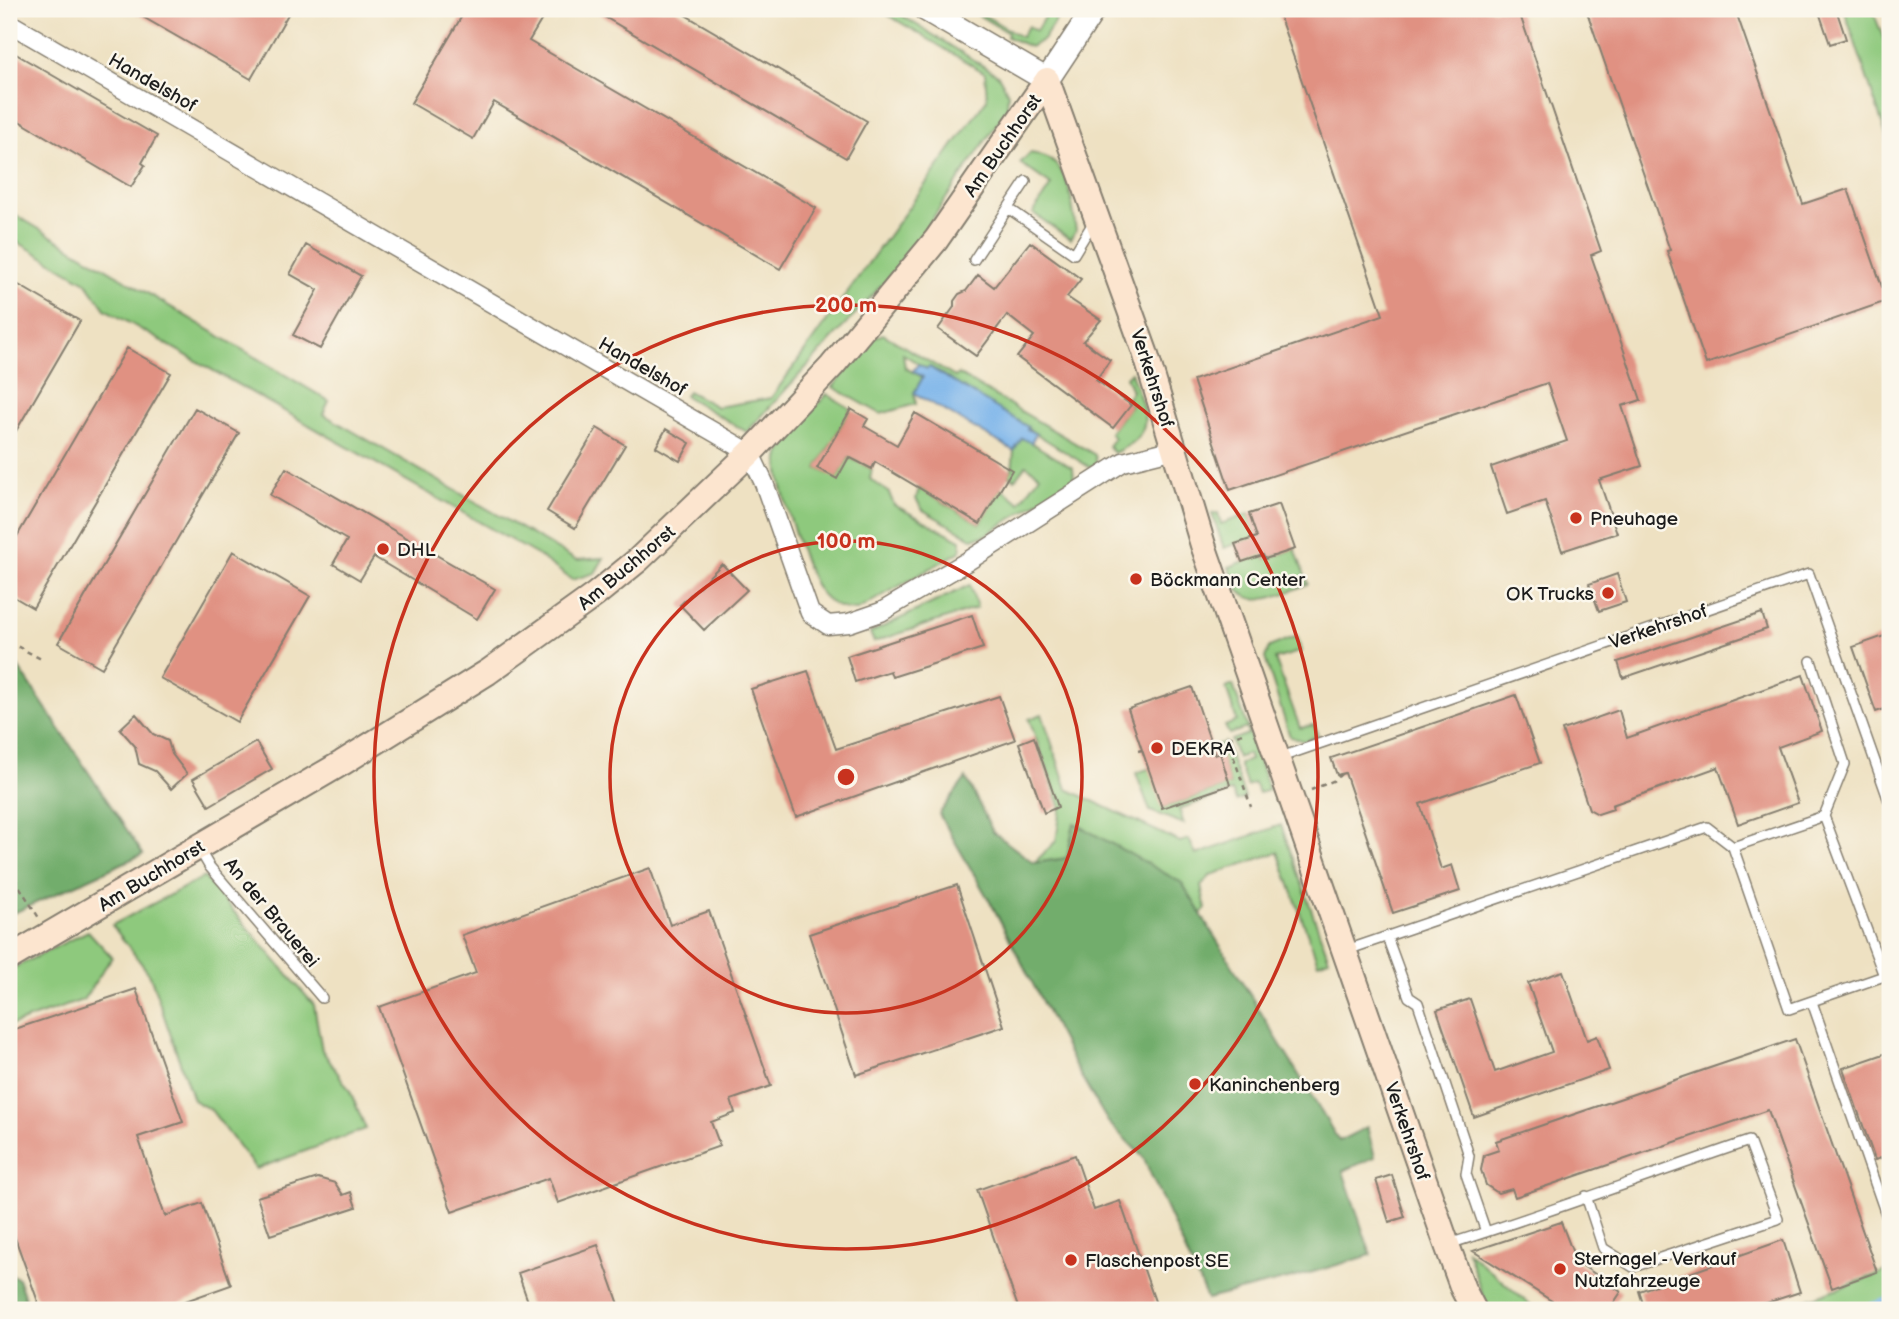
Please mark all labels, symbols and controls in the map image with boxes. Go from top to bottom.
street label: Handelshof [104,49,201,118]
street label: Am Buchhorst [959,90,1047,202]
text: 200 m [815,293,877,318]
street label: Verkehrshof [1125,326,1178,431]
street label: Handelshof [594,333,691,402]
place label: Pneuhage [1590,508,1678,531]
marker: Pneuhage [1568,510,1584,526]
street label: Am Buchhorst [574,521,680,616]
text: 100 m [817,529,875,554]
place label: DHL [397,539,436,562]
marker: DHL [375,541,391,557]
place label: Böckmann Center [1150,569,1306,592]
marker: Böckmann Center [1128,571,1144,587]
place label: OK Trucks [1506,583,1594,606]
marker: OK Trucks [1600,585,1616,601]
street label: Verkehrshof [1606,600,1711,655]
place label: DEKRA [1171,738,1235,761]
marker: DEKRA [1149,740,1165,756]
centre of rings [834,765,858,789]
street label: Am Buchhorst [94,835,209,917]
street label: An der Brauerei [218,854,323,972]
place label: Kaninchenberg [1209,1074,1340,1097]
marker: Kaninchenberg [1187,1076,1203,1092]
street label: Verkehrshof [1379,1079,1434,1184]
place label: Sternagel - Verkauf Nutzfahrzeuge [1574,1248,1737,1293]
place label: Flaschenpost SE [1085,1250,1229,1273]
marker: Flaschenpost SE [1063,1252,1079,1268]
marker: Sternagel - Verkauf Nutzfahrzeuge [1552,1261,1568,1277]

